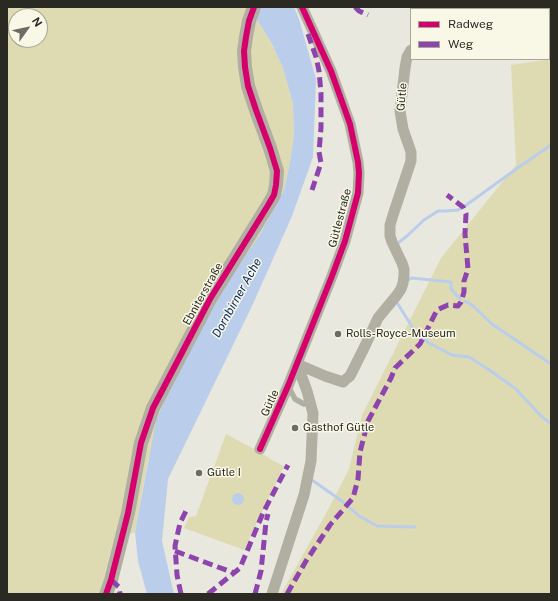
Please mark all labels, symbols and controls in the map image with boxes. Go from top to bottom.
north arrow [8,8,48,48]
legend [410,8,550,60]
text: N [30,15,45,29]
text: Radweg [448,17,493,31]
text: Weg [448,37,473,51]
street label: Gütle [394,82,410,112]
street label: Gütlestraße [326,187,354,249]
water label: Dornbirner Ache [209,256,265,340]
street label: Ebniterstraße [180,260,226,328]
place label: Rolls-Royce-Museum [346,327,455,341]
marker: Rolls-Royce-Museum [333,329,343,339]
street label: Gütle [258,388,282,418]
place label: Gasthof Gütle [303,421,374,435]
marker: Gasthof Gütle [290,423,300,433]
place label: Gütle I [207,466,241,480]
marker: Gütle I [194,468,204,478]

